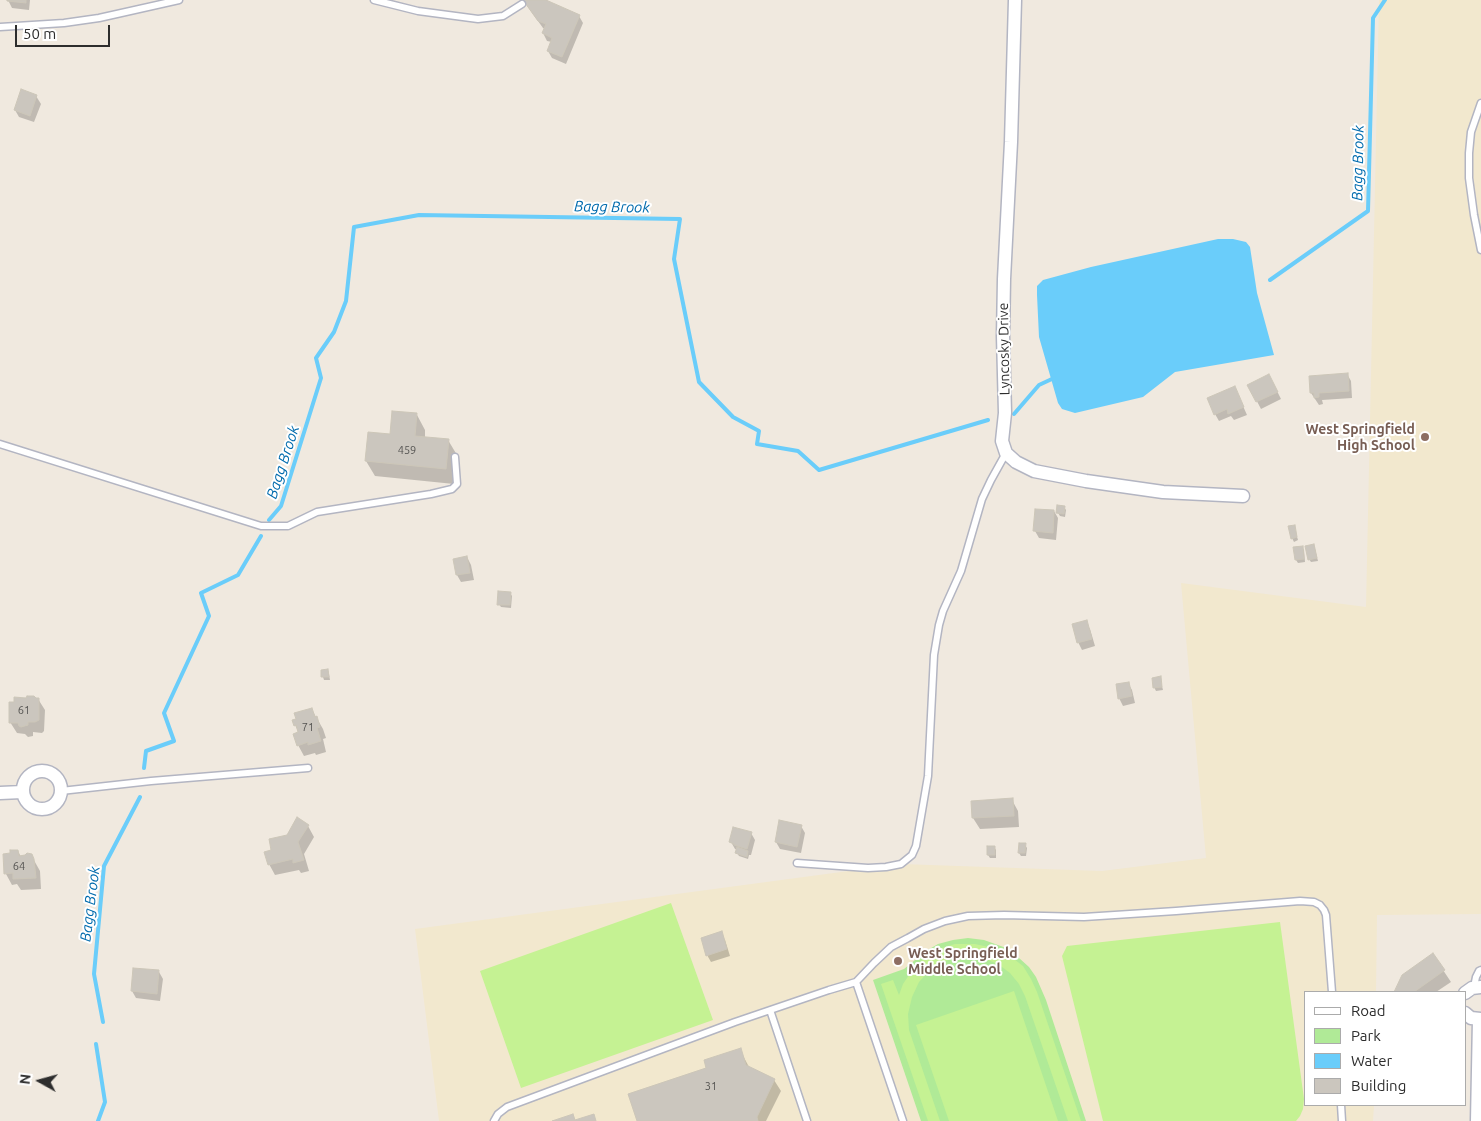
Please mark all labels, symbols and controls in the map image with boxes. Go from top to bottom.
scale bar [18,15,112,47]
text: 50 m [23,25,56,42]
water label: Bagg Brook [1348,125,1368,201]
water label: Bagg Brook [574,197,650,217]
street label: Lyncosky Drive [995,303,1013,395]
place label: West Springfield High School [1305,421,1415,454]
water label: Bagg Brook [263,423,303,501]
marker: West Springfield High School [1419,431,1431,443]
house number: 459 [398,443,416,457]
house number: 61 [18,703,30,717]
house number: 71 [302,720,314,734]
house number: 64 [13,859,25,873]
water label: Bagg Brook [76,865,104,943]
place label: West Springfield Middle School [908,945,1018,978]
marker: West Springfield Middle School [892,955,904,967]
legend [1304,991,1466,1106]
text: Road [1351,1002,1386,1019]
text: Park [1351,1027,1381,1044]
text: Water [1351,1052,1392,1069]
north arrow [15,1056,65,1106]
text: N [17,1073,34,1085]
text: Building [1351,1077,1406,1094]
house number: 31 [705,1079,717,1093]

